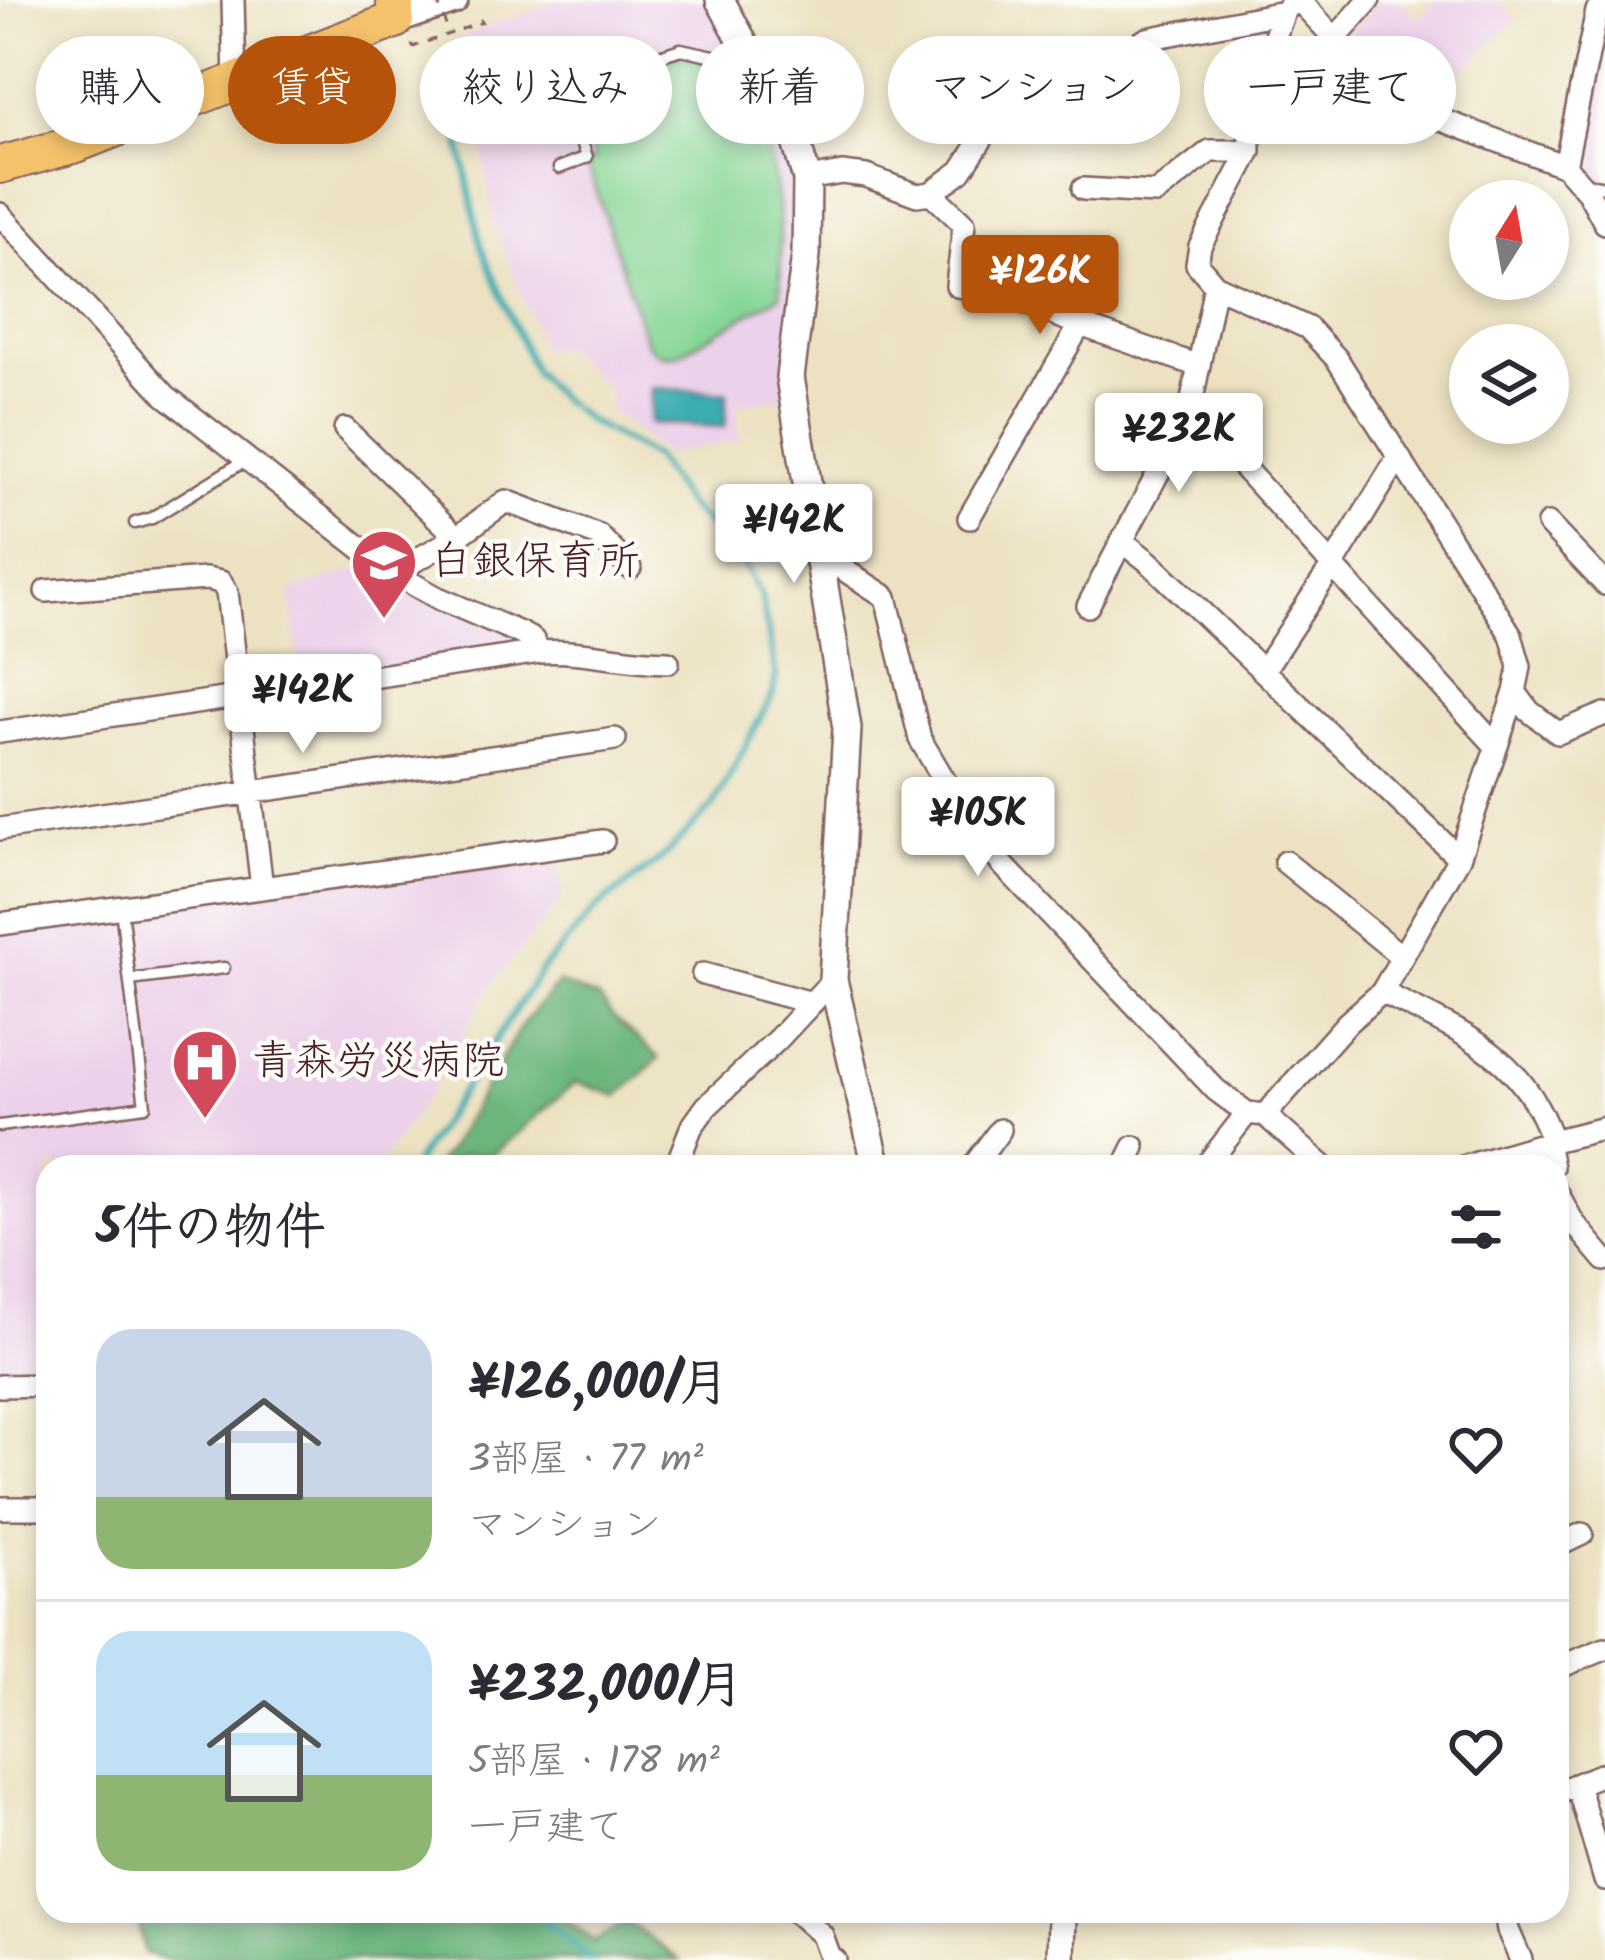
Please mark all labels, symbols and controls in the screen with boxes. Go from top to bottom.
chip: 購入 [36,36,204,144]
chip: 賃貸 [228,36,396,144]
chip: 絞り込み [420,36,672,144]
chip: 新着 [696,36,864,144]
chip: マンション [888,36,1180,144]
chip: 一戸建て [1204,36,1456,144]
north arrow [1449,180,1569,300]
map controls [1449,180,1569,444]
pin: ¥126K [956,235,1124,337]
text: ¥126K [988,243,1092,305]
button: layers [1449,324,1569,444]
pin: ¥232K [1095,393,1263,495]
text: ¥232K [1122,401,1236,463]
pin: ¥142K [710,484,878,586]
text: ¥142K [742,492,846,554]
school or university icon: 白銀保育所 [349,527,419,621]
place label: 白銀保育所 [430,529,640,596]
pin: ¥142K [219,654,387,756]
text: ¥142K [251,662,355,724]
pin: ¥105K [894,777,1062,879]
text: ¥105K [929,785,1027,847]
hospital icon: 青森労災病院 [170,1027,240,1121]
place label: 青森労災病院 [252,1029,504,1096]
text: 5件の物件 [96,1189,326,1270]
icon: filters [1443,1194,1509,1260]
text: ¥126,000/月 [468,1345,729,1426]
icon: home [192,1377,336,1521]
icon: heart [1443,1416,1509,1482]
text: 3部屋 · 77 m² [468,1430,703,1492]
text: マンション [468,1496,661,1558]
text: ¥232,000/月 [468,1647,744,1728]
icon: home [192,1679,336,1823]
icon: heart [1443,1718,1509,1784]
text: 5部屋 · 178 m² [468,1732,720,1794]
text: 一戸建て [468,1798,624,1860]

